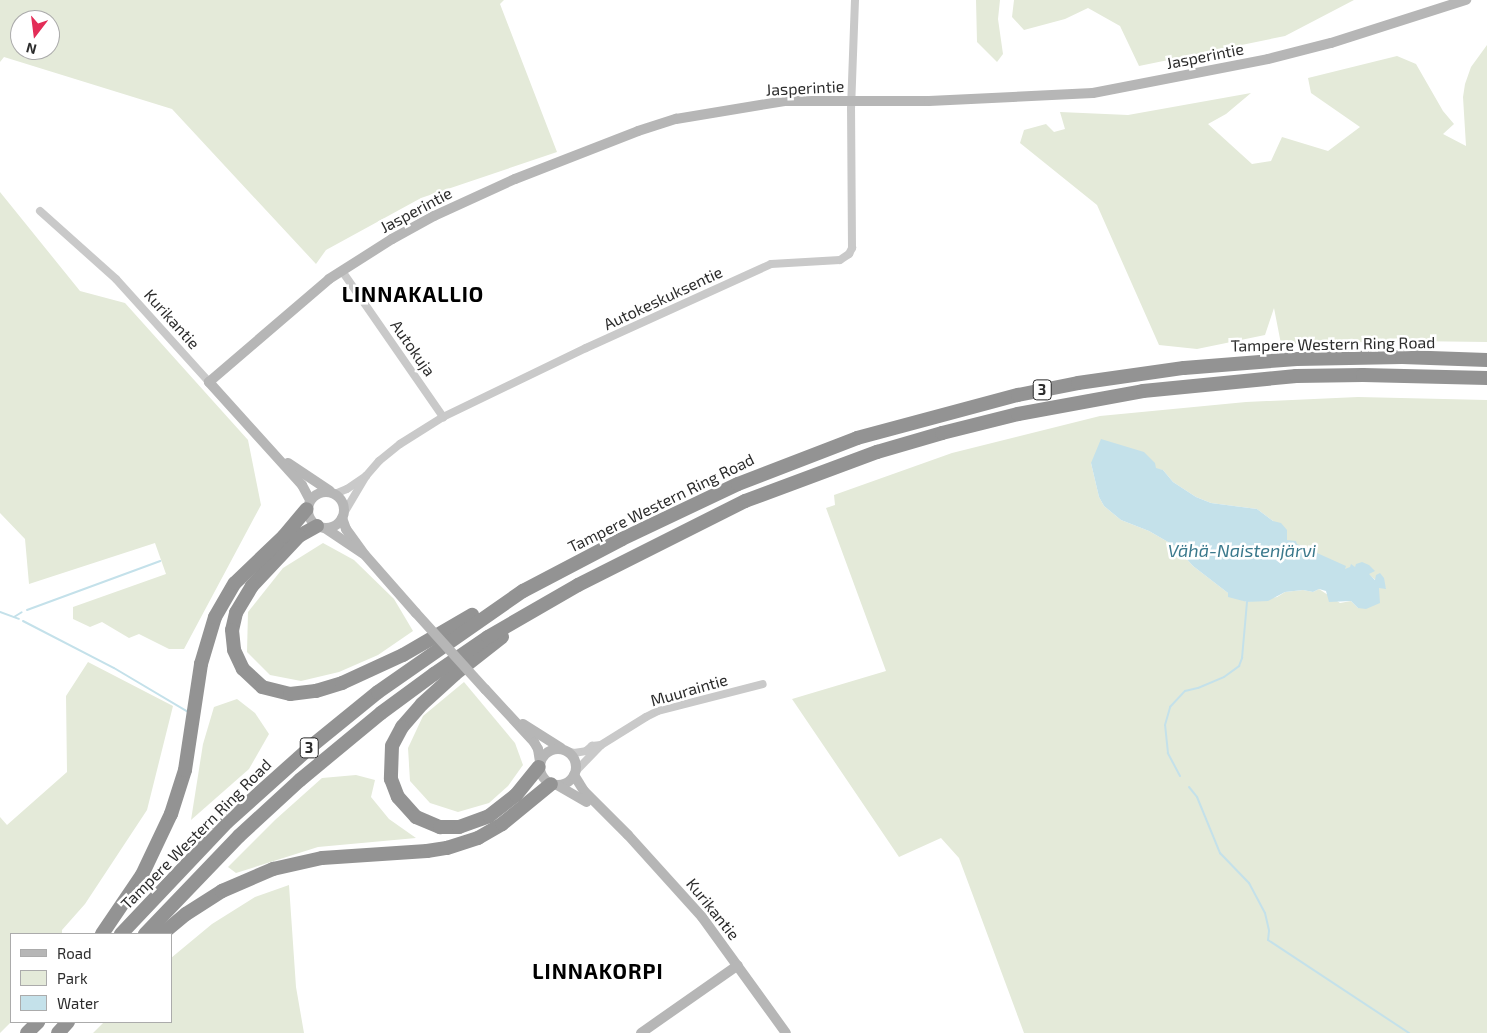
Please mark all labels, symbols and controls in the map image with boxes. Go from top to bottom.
north arrow [10,10,60,60]
text: N [24,39,38,59]
street label: Jasperintie [1165,39,1245,73]
street label: Jasperintie [765,76,845,100]
street label: Jasperintie [377,183,455,237]
street label: Autokeskuksentie [601,262,725,334]
district label: LINNAKALLIO [340,281,486,307]
street label: Kurikantie [140,285,204,353]
street label: Autokuja [387,316,439,380]
street label: Tampere Western Ring Road [1230,333,1436,355]
road number: 3 [1032,378,1052,402]
street label: Tampere Western Ring Road [565,449,757,557]
water label: Vähä-Naistenjärvi [1168,539,1316,561]
street label: Muuraintie [648,670,730,710]
road number: 3 [299,736,319,760]
street label: Tampere Western Ring Road [117,755,275,913]
street label: Kurikantie [682,874,744,944]
legend [10,933,172,1023]
text: Road [57,944,92,962]
district label: LINNAKORPI [531,958,665,984]
text: Park [57,969,88,987]
text: Water [57,994,99,1012]

